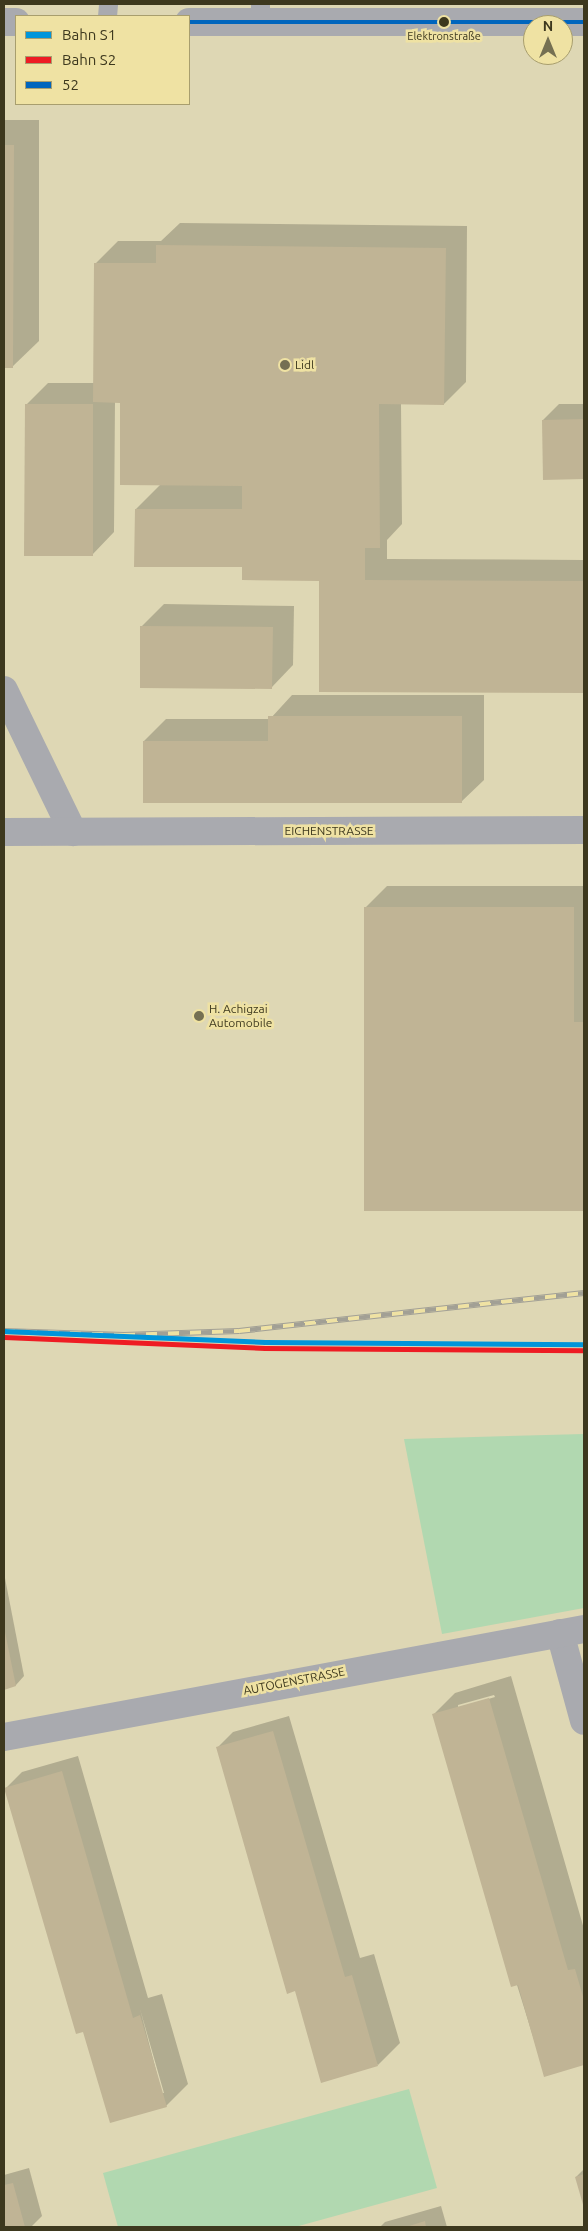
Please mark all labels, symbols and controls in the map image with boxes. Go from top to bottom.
legend [15,15,190,105]
north arrow [523,15,573,65]
marker: Elektronstraße [439,17,449,27]
text: N [543,18,553,34]
text: Bahn S1 [62,26,116,43]
place label: Elektronstraße [407,29,481,43]
text: Bahn S2 [62,51,116,68]
text: 52 [62,76,79,93]
place label: Lidl [295,358,314,372]
marker: Lidl [279,359,291,371]
street label: EICHENSTRASSE [285,824,373,838]
place label: H. Achigzai Automobile [209,1002,272,1030]
marker: H. Achigzai Automobile [193,1010,205,1022]
street label: AUTOGENSTRASSE [242,1664,346,1698]

